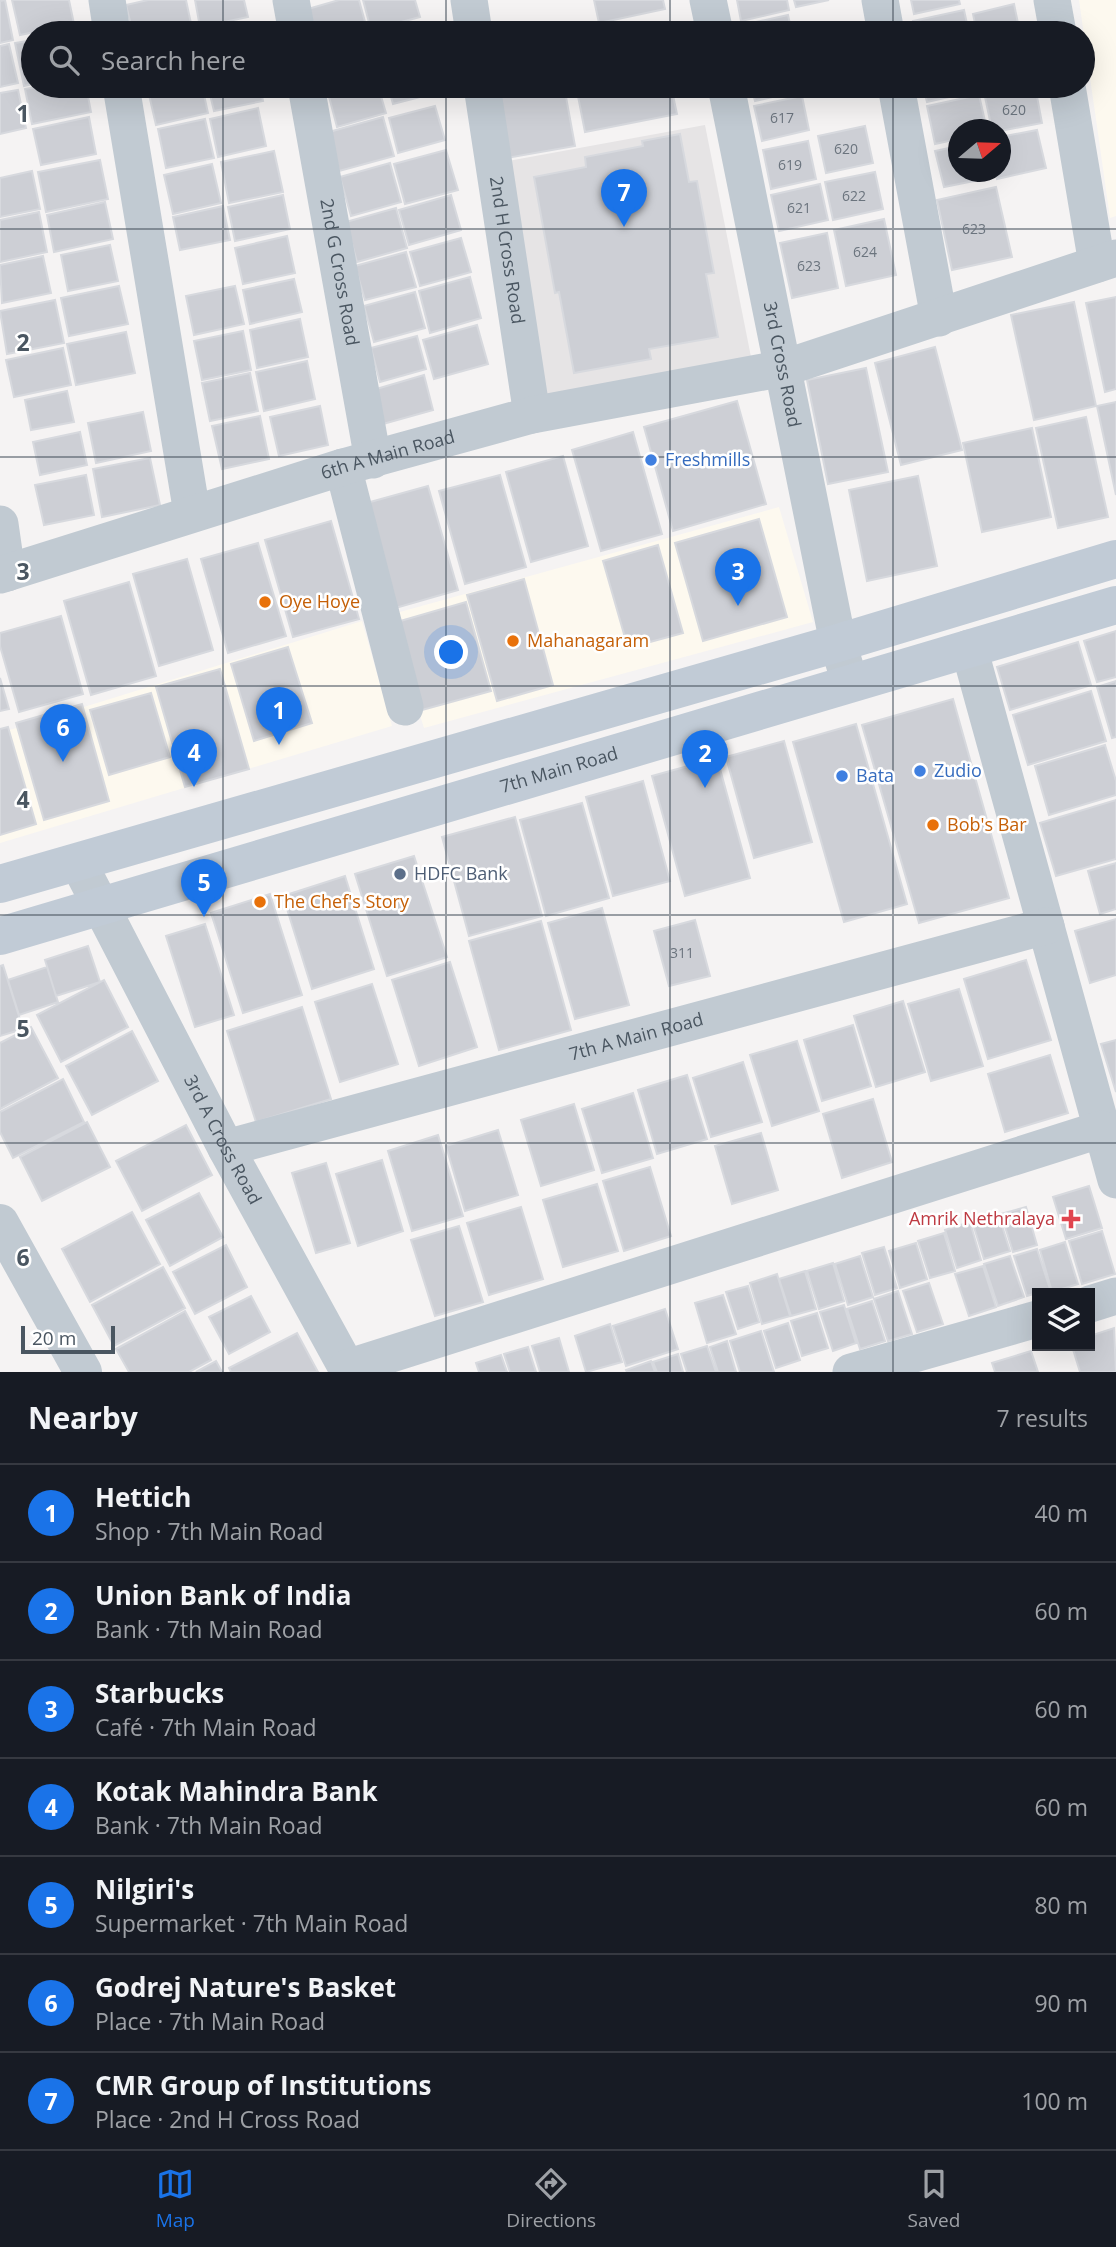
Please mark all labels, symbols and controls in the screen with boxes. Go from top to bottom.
search box [21,21,1095,98]
icon: search [45,41,83,79]
text: Search here [101,42,246,78]
text: 1 [16,97,30,129]
house number: 620 [1002,100,1026,119]
house number: 617 [770,108,794,127]
north arrow [948,119,1011,182]
house number: 620 [834,139,858,158]
house number: 619 [778,155,802,174]
pin: 7 [601,169,647,227]
street label: 2nd H Cross Road [485,174,531,326]
house number: 622 [842,186,866,205]
street label: 2nd G Cross Road [315,196,365,347]
house number: 621 [787,198,811,217]
house number: 623 [962,219,986,238]
house number: 624 [853,242,877,261]
house number: 623 [797,256,821,275]
street label: 3rd Cross Road [759,299,807,429]
text: 2 [16,326,30,358]
street label: 6th A Main Road [318,424,457,484]
place label: Freshmills [665,447,750,471]
marker: Freshmills [643,452,659,468]
pin: 3 [715,548,761,606]
text: 3 [16,555,30,587]
place label: Oye Hoye [279,589,360,613]
marker: Oye Hoye [257,594,273,610]
place label: Mahanagaram [527,628,649,652]
marker: Mahanagaram [505,633,521,649]
your location [434,635,468,669]
pin: 1 [256,687,302,745]
pin: 6 [40,704,86,762]
pin: 4 [171,729,217,787]
pin: 2 [682,730,728,788]
street label: 7th Main Road [497,740,621,798]
place label: Zudio [934,758,982,782]
place label: Bata [856,763,894,787]
marker: Zudio [912,763,928,779]
marker: Bata [834,768,850,784]
text: 4 [16,783,30,815]
place label: Bob's Bar [947,812,1027,836]
marker: Bob's Bar [925,817,941,833]
pin: 5 [181,859,227,917]
place label: HDFC Bank [414,861,508,885]
marker: HDFC Bank [392,866,408,882]
place label: The Chef's Story [274,889,410,913]
marker: The Chef's Story [252,894,268,910]
house number: 311 [670,943,694,962]
street label: 7th A Main Road [566,1006,706,1066]
text: 5 [16,1012,30,1044]
street label: 3rd A Cross Road [179,1070,268,1208]
place label: Amrik Nethralaya [909,1206,1055,1230]
marker: Amrik Nethralaya [1061,1209,1081,1229]
text: 6 [16,1241,30,1273]
map controls [1032,1288,1095,1351]
button: layers [1032,1288,1095,1351]
scale bar [21,1323,116,1355]
text: 20 m [32,1325,76,1351]
text: Nearby [28,1397,138,1438]
text: 7 results [997,1402,1088,1434]
text: Hettich [95,1479,191,1515]
text: 1 [44,1497,58,1529]
text: 40 m [1034,1497,1088,1529]
text: Shop · 7th Main Road [95,1515,323,1547]
text: Union Bank of India [95,1577,351,1613]
text: 2 [44,1595,58,1627]
text: 60 m [1034,1595,1088,1627]
text: Bank · 7th Main Road [95,1613,322,1645]
text: Starbucks [95,1675,224,1711]
text: 3 [44,1693,58,1725]
text: 60 m [1034,1693,1088,1725]
text: Café · 7th Main Road [95,1711,317,1743]
text: Kotak Mahindra Bank [95,1773,378,1809]
text: 4 [44,1791,58,1823]
text: 60 m [1034,1791,1088,1823]
text: Bank · 7th Main Road [95,1809,322,1841]
text: Nilgiri's [95,1871,194,1907]
text: 5 [44,1889,58,1921]
text: 80 m [1034,1889,1088,1921]
text: Supermarket · 7th Main Road [95,1907,408,1939]
text: Godrej Nature's Basket [95,1969,396,2005]
text: 6 [44,1987,58,2019]
text: 90 m [1034,1987,1088,2019]
text: Place · 7th Main Road [95,2005,325,2037]
text: CMR Group of Institutions [95,2067,432,2103]
text: 7 [44,2085,58,2117]
text: 100 m [1021,2085,1088,2117]
text: Place · 2nd H Cross Road [95,2103,360,2135]
tab: Map [156,2165,195,2233]
tab: Directions [506,2165,596,2233]
tab: Saved [908,2165,960,2233]

